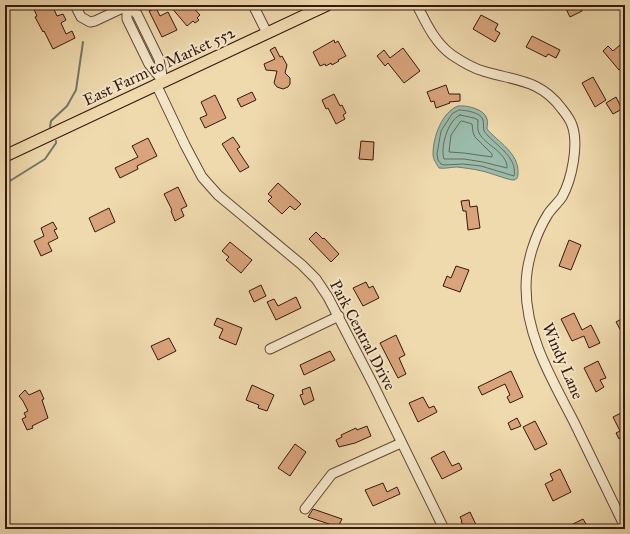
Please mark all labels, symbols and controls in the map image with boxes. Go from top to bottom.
street label: East Farm to Market 552 [80,22,238,110]
street label: Park Central Drive [326,277,400,393]
street label: Windy Lane [538,320,588,402]

